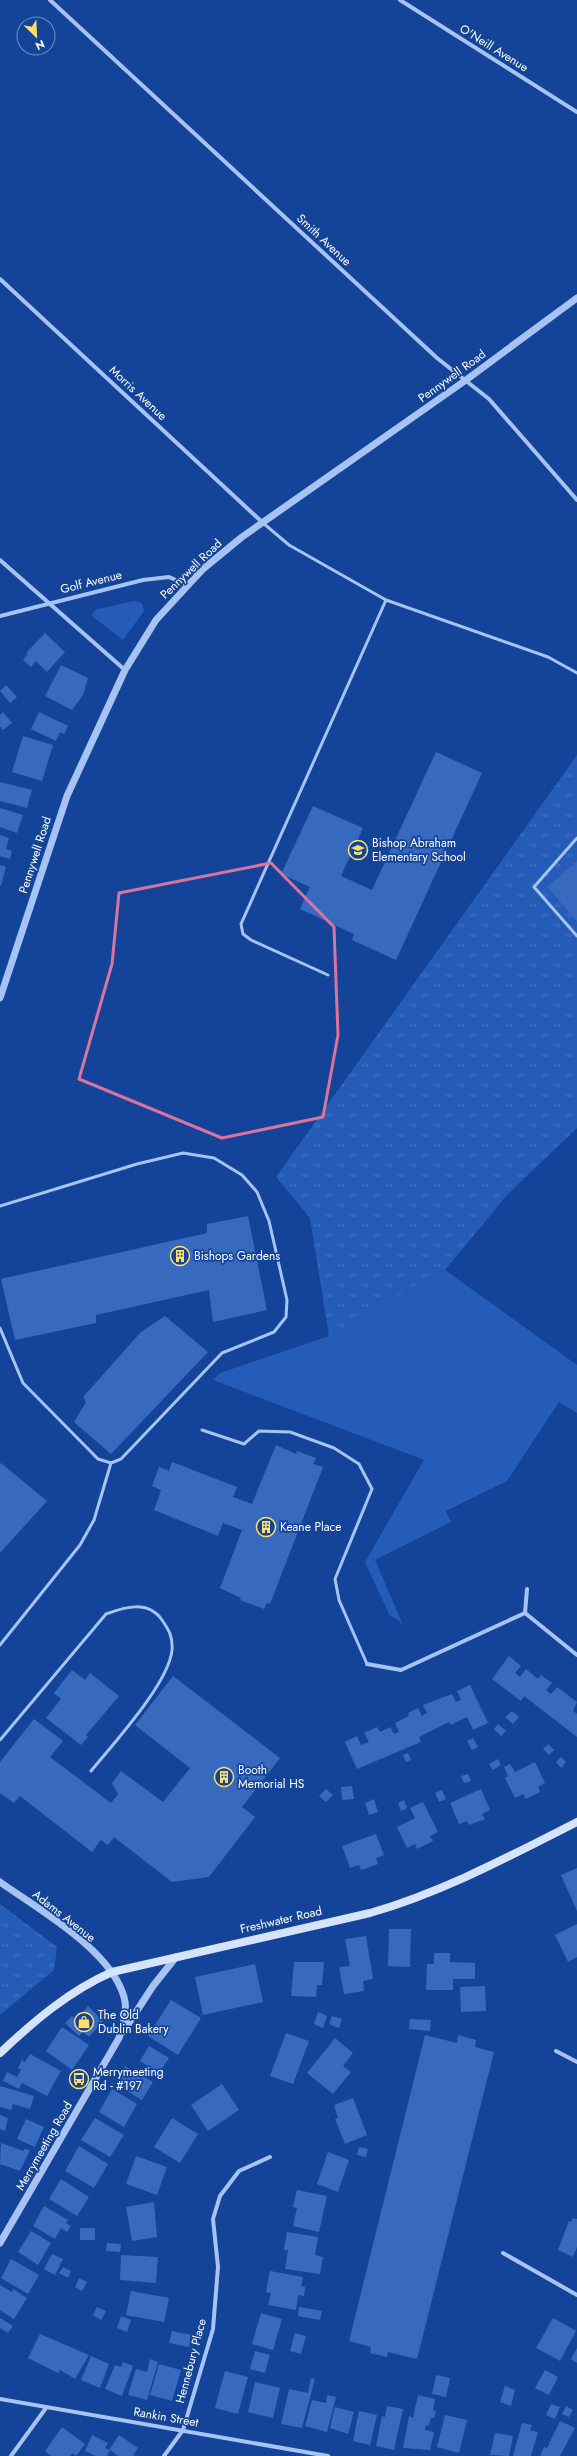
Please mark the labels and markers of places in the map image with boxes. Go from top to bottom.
place label: Bishop Abraham Elementary School [372,834,466,866]
school or university icon: Bishop Abraham Elementary School [347,839,369,861]
building icon: Bishops Gardens [169,1245,191,1267]
place label: Bishops Gardens [194,1247,280,1265]
building icon: Keane Place [255,1516,277,1538]
place label: Keane Place [280,1518,341,1536]
place label: Booth Memorial HS [238,1761,305,1793]
building icon: Booth Memorial HS [213,1766,235,1788]
place label: The Old Dublin Bakery [98,2006,169,2038]
shop icon: The Old Dublin Bakery [73,2011,95,2033]
place label: Merrymeeting Rd - #197 [93,2063,164,2095]
bus stop icon: Merrymeeting Rd - #197 [68,2068,90,2090]

